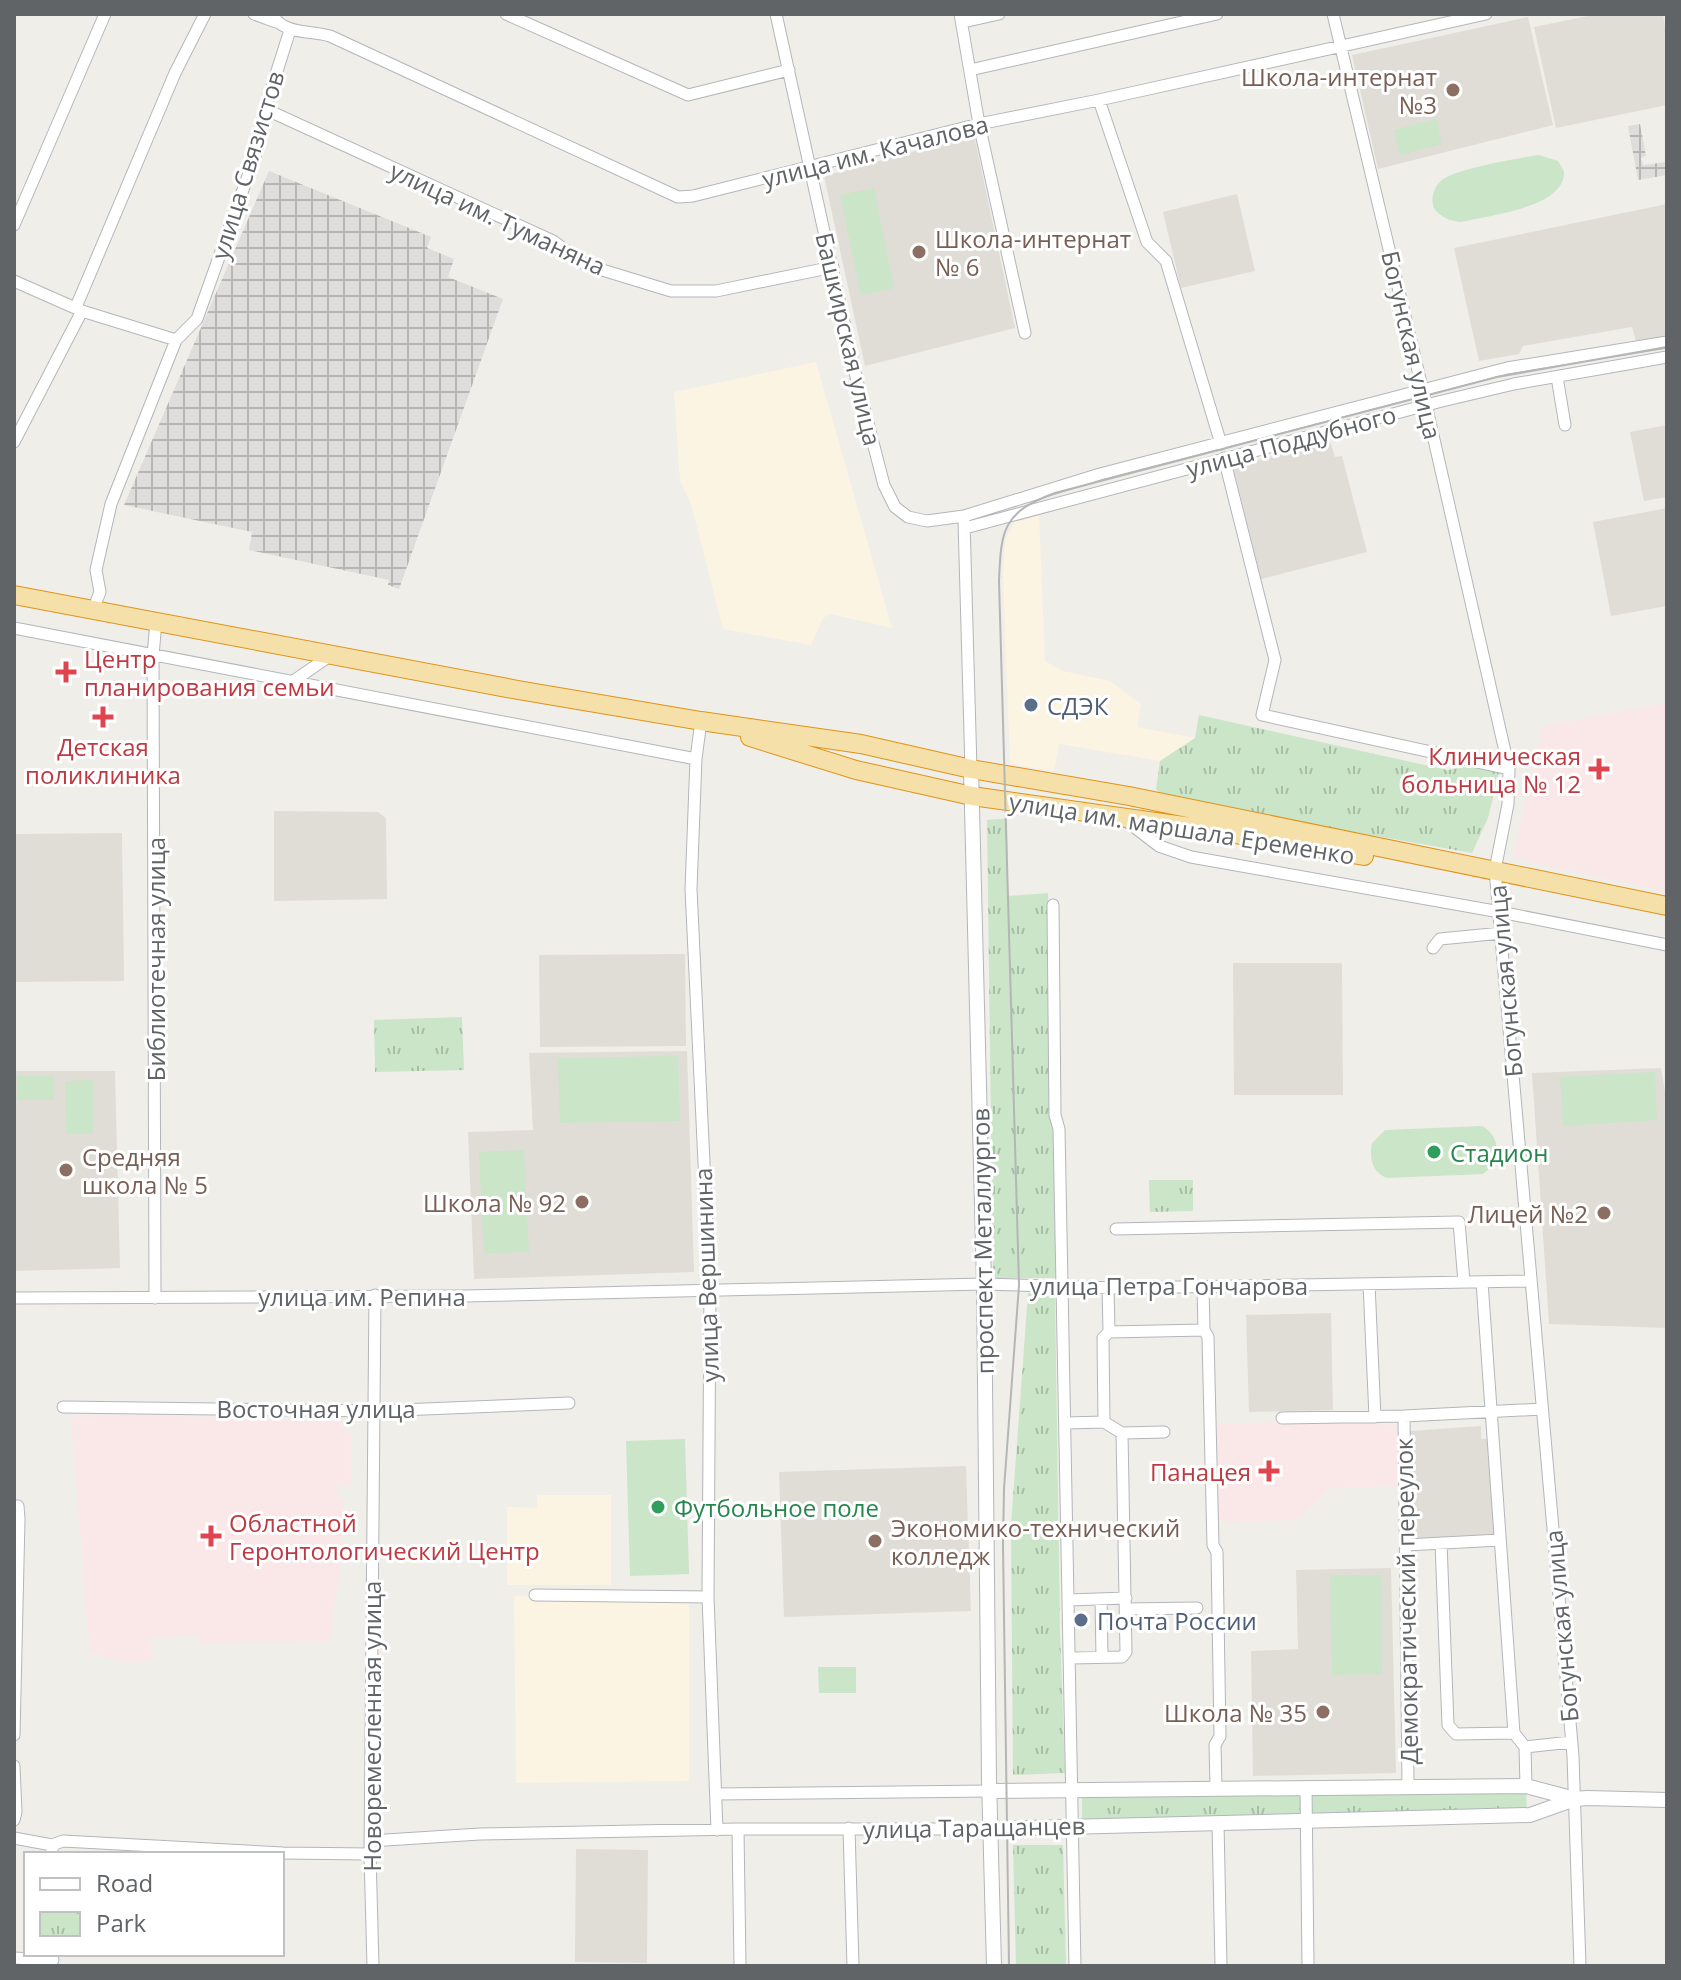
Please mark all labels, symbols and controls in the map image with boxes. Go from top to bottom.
place label: Школа-интернат №3 [1241,60,1437,121]
street label: улица Связистов [203,67,291,263]
marker: Школа-интернат №3 [1444,81,1462,99]
street label: улица им. Качалова [758,107,992,195]
street label: улица им. Туманяна [385,154,611,282]
place label: Школа-интернат № 6 [935,222,1131,283]
street label: Башкирская улица [808,229,890,449]
marker: Школа-интернат № 6 [910,243,928,261]
street label: Богунская улица [1374,247,1450,443]
street label: улица Поддубного [1183,397,1399,485]
place label: Центр планирования семьи [84,642,335,703]
marker: Центр планирования семьи [55,661,77,683]
place label: СДЭК [1047,689,1109,722]
marker: СДЭК [1022,696,1040,714]
marker: Детская поликлиника [92,706,114,728]
place label: Детская поликлиника [25,730,181,791]
place label: Клиническая больница № 12 [1401,739,1581,800]
marker: Клиническая больница № 12 [1588,758,1610,780]
street label: улица им. маршала Еременко [1007,784,1357,872]
street label: Библиотечная улица [139,837,172,1081]
street label: Богунская улица [1480,884,1530,1078]
street label: проспект Металлургов [963,1108,1001,1374]
place label: Стадион [1450,1136,1548,1169]
place label: Средняя школа № 5 [82,1140,208,1201]
marker: Стадион [1425,1143,1443,1161]
marker: Средняя школа № 5 [57,1161,75,1179]
street label: улица Вершинина [686,1167,726,1383]
place label: Школа № 92 [423,1186,566,1219]
marker: Школа № 92 [573,1193,591,1211]
place label: Лицей №2 [1468,1197,1588,1230]
marker: Лицей №2 [1595,1204,1613,1222]
street label: улица Петра Гончарова [1030,1269,1308,1302]
street label: улица им. Репина [258,1280,466,1313]
street label: Восточная улица [216,1392,416,1425]
street label: Демократический переулок [1387,1437,1425,1765]
place label: Панацея [1150,1455,1251,1488]
marker: Панацея [1258,1460,1280,1482]
place label: Футбольное поле [674,1491,879,1524]
marker: Футбольное поле [649,1498,667,1516]
place label: Областной Геронтологический Центр [229,1506,540,1567]
place label: Экономико-технический колледж [891,1511,1180,1572]
marker: Областной Геронтологический Центр [200,1525,222,1547]
street label: Богунская улица [1536,1529,1586,1723]
marker: Экономико-технический колледж [866,1532,884,1550]
street label: Новоремесленная улица [355,1581,388,1871]
place label: Почта России [1097,1604,1257,1637]
marker: Почта России [1072,1611,1090,1629]
place label: Школа № 35 [1164,1696,1307,1729]
marker: Школа № 35 [1314,1703,1332,1721]
street label: улица Таращанцев [862,1809,1086,1845]
legend [24,1852,284,1956]
text: Road [96,1866,153,1899]
text: Park [96,1906,147,1939]

